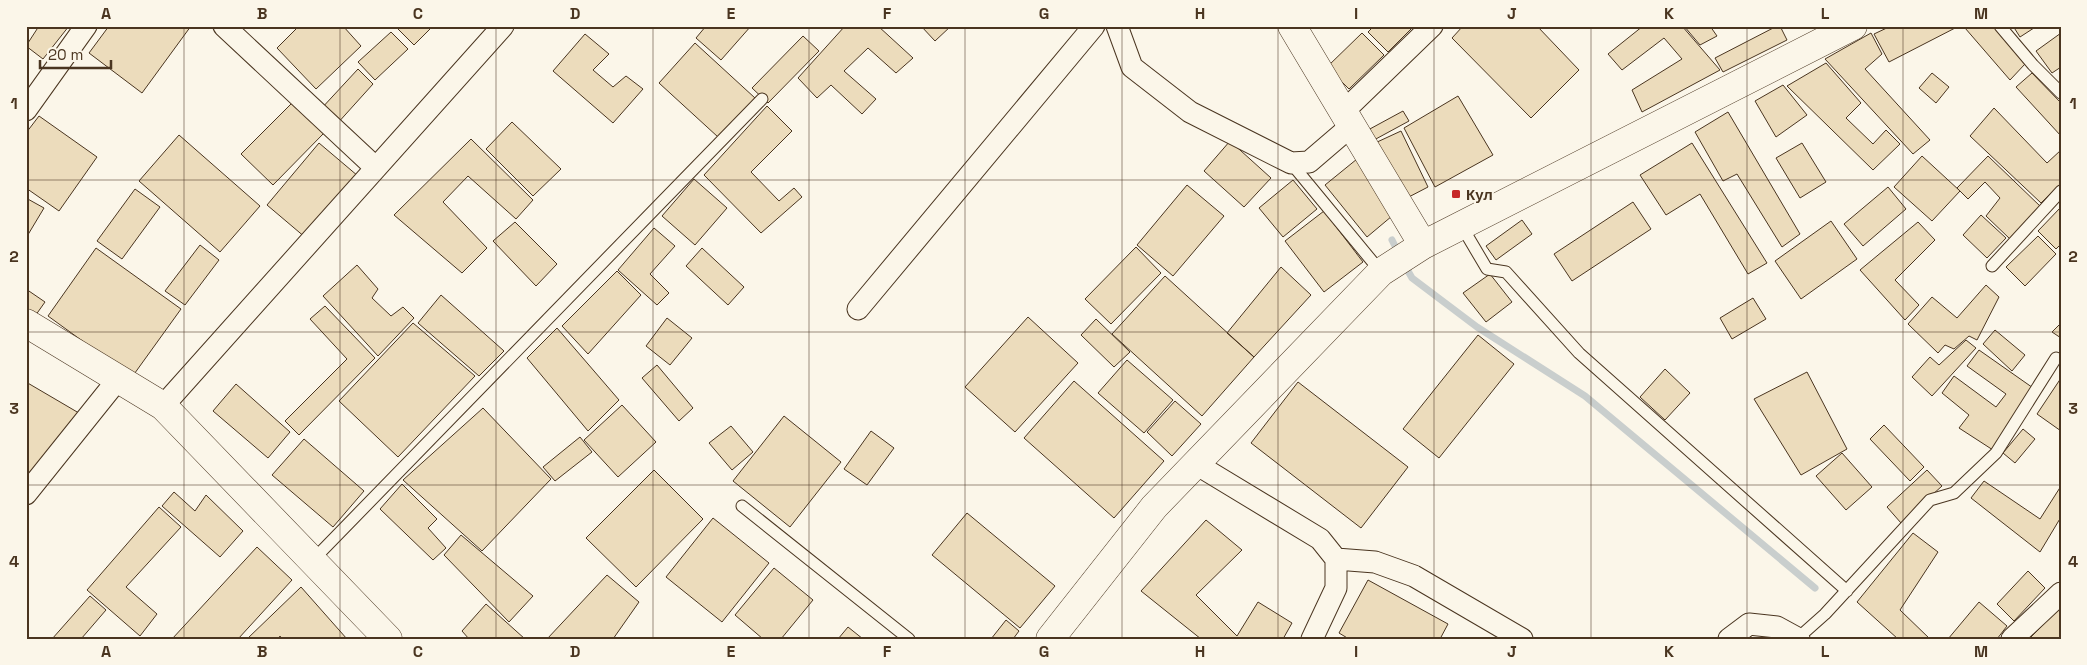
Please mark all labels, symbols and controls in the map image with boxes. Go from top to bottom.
text: A [101,3,111,24]
text: B [257,3,267,24]
text: C [413,3,423,24]
text: D [570,3,580,24]
text: E [727,3,736,24]
text: F [883,3,892,24]
text: G [1039,3,1049,24]
text: H [1195,3,1205,24]
text: I [1354,3,1358,24]
text: J [1507,3,1517,24]
text: K [1664,3,1674,24]
text: L [1821,3,1830,24]
text: M [1974,3,1988,24]
scale bar [40,38,111,70]
text: 20 m [48,45,83,64]
text: 1 [10,93,18,114]
text: 1 [2069,93,2077,114]
place label: Кул [1466,185,1493,204]
marker: Кул [1450,188,1462,200]
text: 2 [9,246,19,267]
text: 2 [2068,246,2078,267]
text: 3 [9,398,19,419]
text: 3 [2068,398,2078,419]
text: 4 [9,551,19,572]
text: 4 [2068,551,2078,572]
text: A [101,641,111,662]
text: B [257,641,267,662]
text: C [413,641,423,662]
text: D [570,641,580,662]
text: E [727,641,736,662]
text: F [883,641,892,662]
text: G [1039,641,1049,662]
text: H [1195,641,1205,662]
text: I [1354,641,1358,662]
text: J [1507,641,1517,662]
text: K [1664,641,1674,662]
text: L [1821,641,1830,662]
text: M [1974,641,1988,662]

